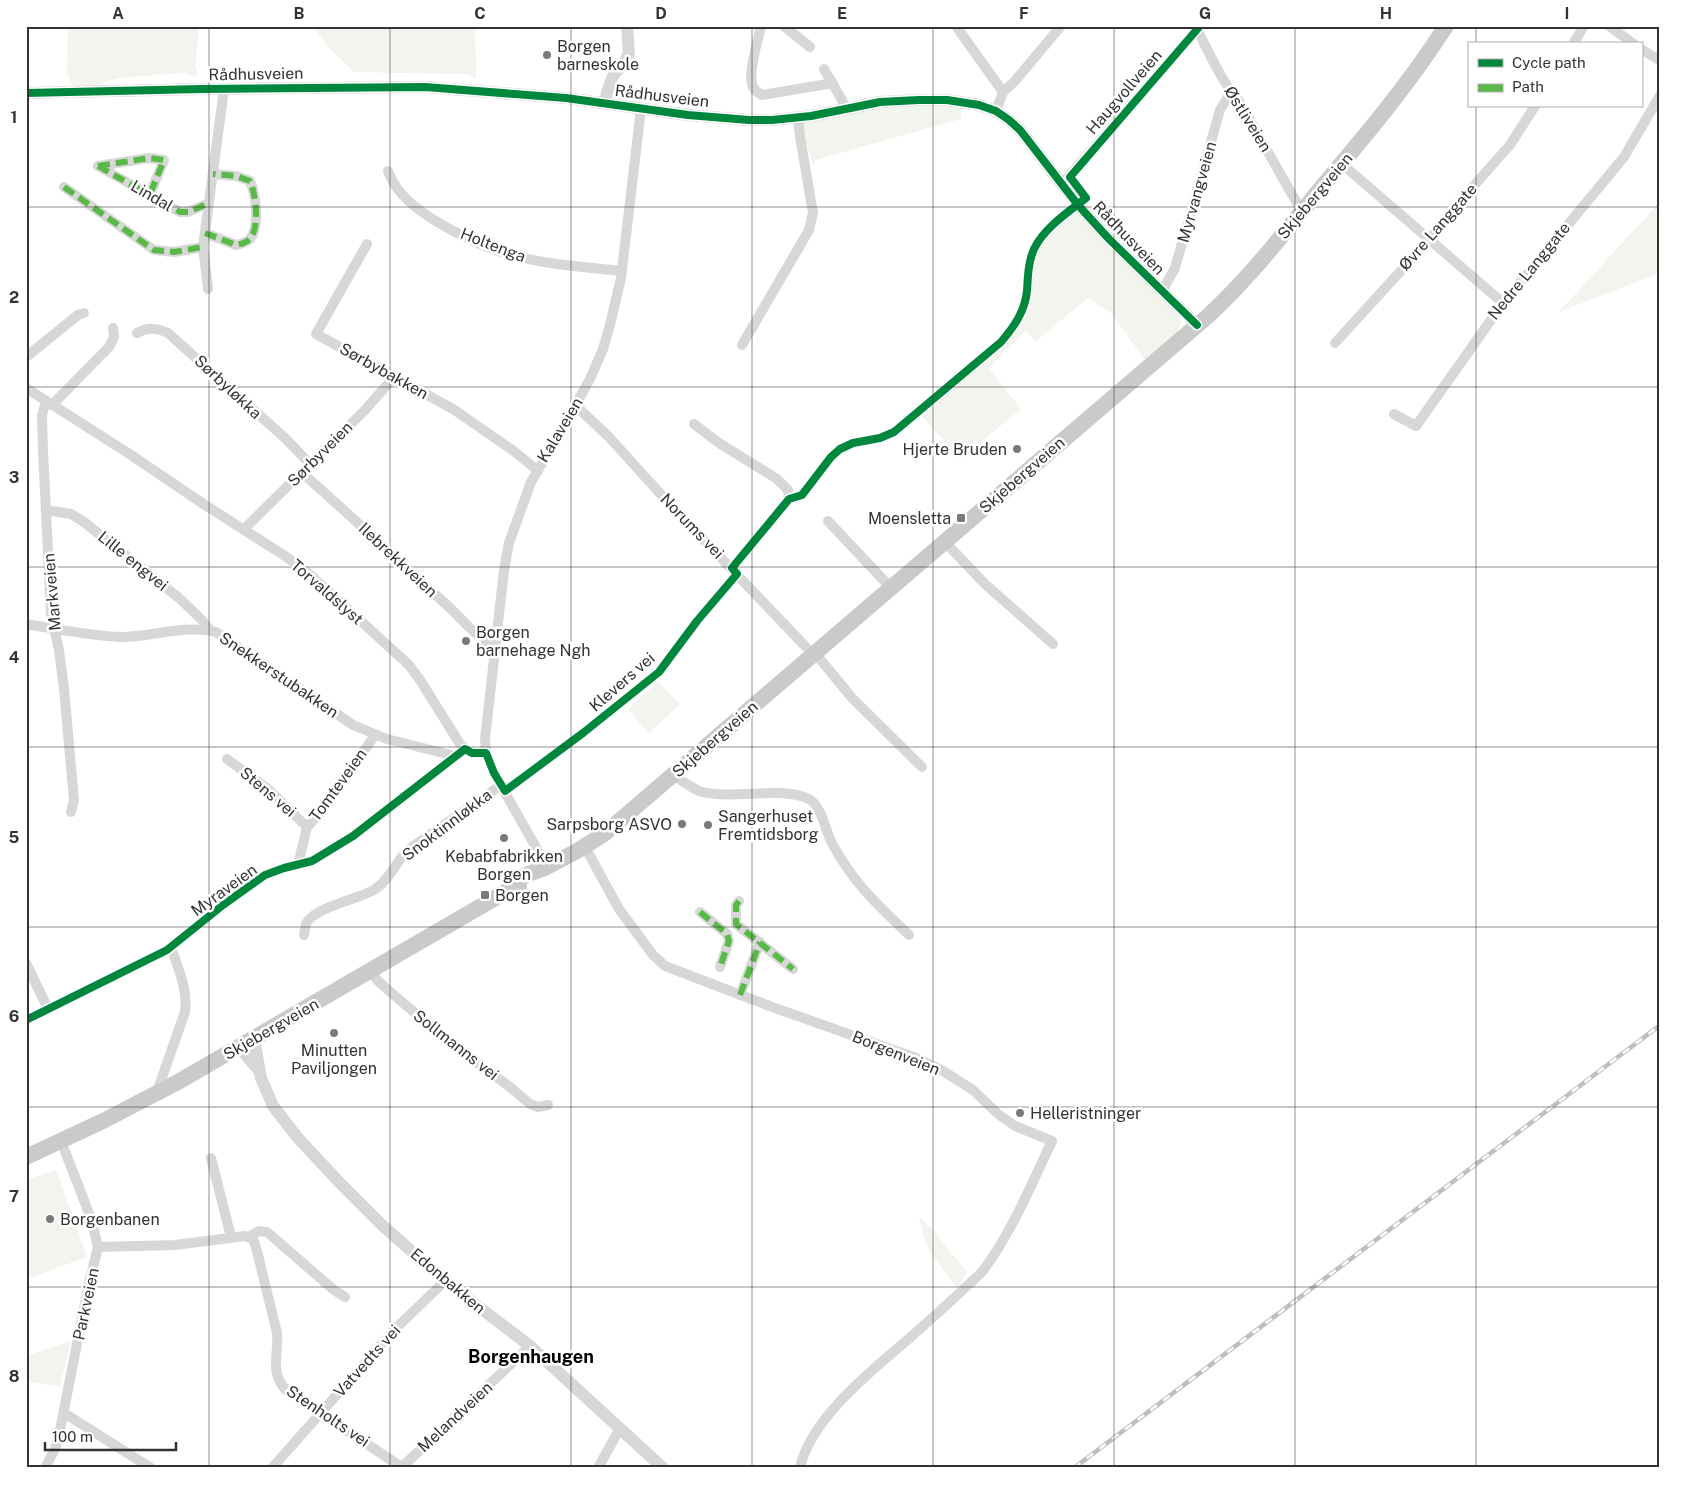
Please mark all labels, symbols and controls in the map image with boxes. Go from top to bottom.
text: A [112,4,124,23]
text: B [294,4,305,23]
text: C [474,4,486,23]
text: D [655,4,667,23]
text: E [837,4,847,23]
text: F [1019,4,1029,23]
text: G [1199,4,1211,23]
text: H [1380,4,1392,23]
text: I [1565,4,1569,23]
place label: Borgen barneskole [557,37,639,74]
legend [1468,42,1642,108]
street label: Haugvollveien [1082,46,1166,138]
marker: Borgen barneskole [541,49,553,61]
text: Cycle path [1512,54,1586,71]
street label: Rådhusveien [208,64,304,84]
text: Path [1512,78,1544,95]
street label: Rådhusveien [614,81,710,111]
street label: Østliveien [1220,83,1276,155]
text: 1 [11,108,17,127]
street label: Myrvangveien [1173,139,1221,245]
street label: Skjebergveien [1273,149,1357,243]
street label: Lindal [127,176,177,216]
street label: Øvre Langgate [1395,180,1481,274]
street label: Rådhusveien [1089,197,1169,279]
street label: Nedre Langgate [1484,218,1574,324]
street label: Holtenga [458,224,528,266]
text: 2 [9,288,19,307]
street label: Sørbybakken [336,339,432,403]
street label: Sørbyløkka [191,351,265,423]
street label: Kalaveien [533,394,587,466]
street label: Sørbyveien [284,418,356,490]
street label: Skjebergveien [975,433,1069,517]
place label: Hjerte Bruden [902,440,1007,459]
marker: Hjerte Bruden [1011,443,1023,455]
text: 3 [9,468,19,487]
street label: Norums vei [656,489,728,563]
place label: Moensletta [868,509,951,528]
marker: Moensletta [955,512,967,524]
street label: Ilebrekkveien [355,519,441,601]
street label: Lille engvei [94,527,172,595]
street label: Markveien [39,552,65,632]
street label: Torvaldslyst [287,555,367,629]
place label: Borgen barnehage Ngh [476,623,591,660]
street label: Snekkerstubakken [216,628,342,722]
marker: Borgen barnehage Ngh [460,635,472,647]
text: 4 [9,648,20,667]
street label: Klevers vei [586,649,658,715]
street label: Skjebergveien [668,697,762,781]
street label: Tomteveien [305,745,371,825]
street label: Stens vei [236,763,300,821]
street label: Snoktinnløkka [399,785,495,865]
place label: Sangerhuset Fremtidsborg [718,807,819,844]
place label: Sarpsborg ASVO [546,815,672,834]
marker: Sarpsborg ASVO [676,818,688,830]
marker: Sangerhuset Fremtidsborg [702,819,714,831]
text: 5 [9,828,20,847]
marker: Kebabfabrikken Borgen [498,832,510,844]
place label: Kebabfabrikken Borgen [445,847,563,884]
street label: Myraveien [187,860,261,920]
place label: Borgen [495,886,549,905]
marker: Borgen [479,889,491,901]
street label: Skjebergveien [220,994,322,1064]
street label: Sollmanns vei [410,1006,502,1084]
text: 6 [9,1007,19,1026]
marker: Minutten Paviljongen [328,1027,340,1039]
street label: Borgenveien [849,1027,943,1079]
place label: Minutten Paviljongen [291,1041,377,1078]
place label: Helleristninger [1030,1104,1141,1123]
marker: Helleristninger [1014,1107,1026,1119]
text: 7 [9,1187,19,1206]
place label: Borgenbanen [60,1210,160,1229]
marker: Borgenbanen [44,1213,56,1225]
street label: Edonbakken [407,1244,489,1318]
street label: Parkveien [69,1266,103,1342]
street label: Vatvedts vei [330,1321,404,1401]
district label: Borgenhaugen [468,1346,594,1367]
text: 8 [9,1367,20,1386]
street label: Melandveien [414,1378,496,1456]
street label: Stenholts vei [283,1381,373,1451]
scale bar [45,1419,176,1451]
text: 100 m [52,1428,93,1445]

